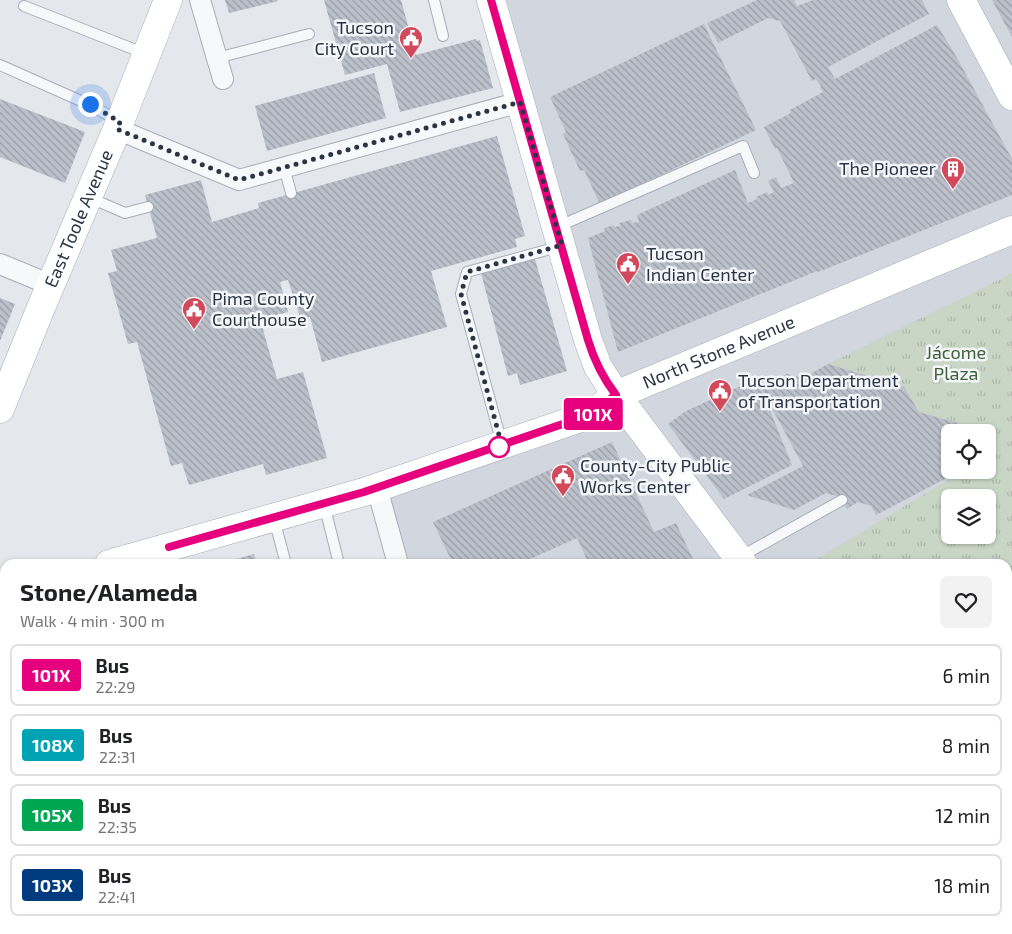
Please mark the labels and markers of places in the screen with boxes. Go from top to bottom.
place label: Tucson City Court [314,16,394,59]
public building icon: Tucson City Court [398,25,424,59]
building icon: The Pioneer [940,156,966,190]
place label: The Pioneer [839,157,936,179]
place label: Tucson Indian Center [646,242,754,285]
public building icon: Tucson Indian Center [615,251,641,285]
place label: Pima County Courthouse [212,287,315,330]
public building icon: Pima County Courthouse [181,296,207,330]
place label: Tucson Department of Transportation [738,369,899,412]
public building icon: Tucson Department of Transportation [707,378,733,412]
unlabelled marker [488,436,510,458]
place label: County-City Public Works Center [580,454,730,497]
public building icon: County-City Public Works Center [550,463,576,497]

